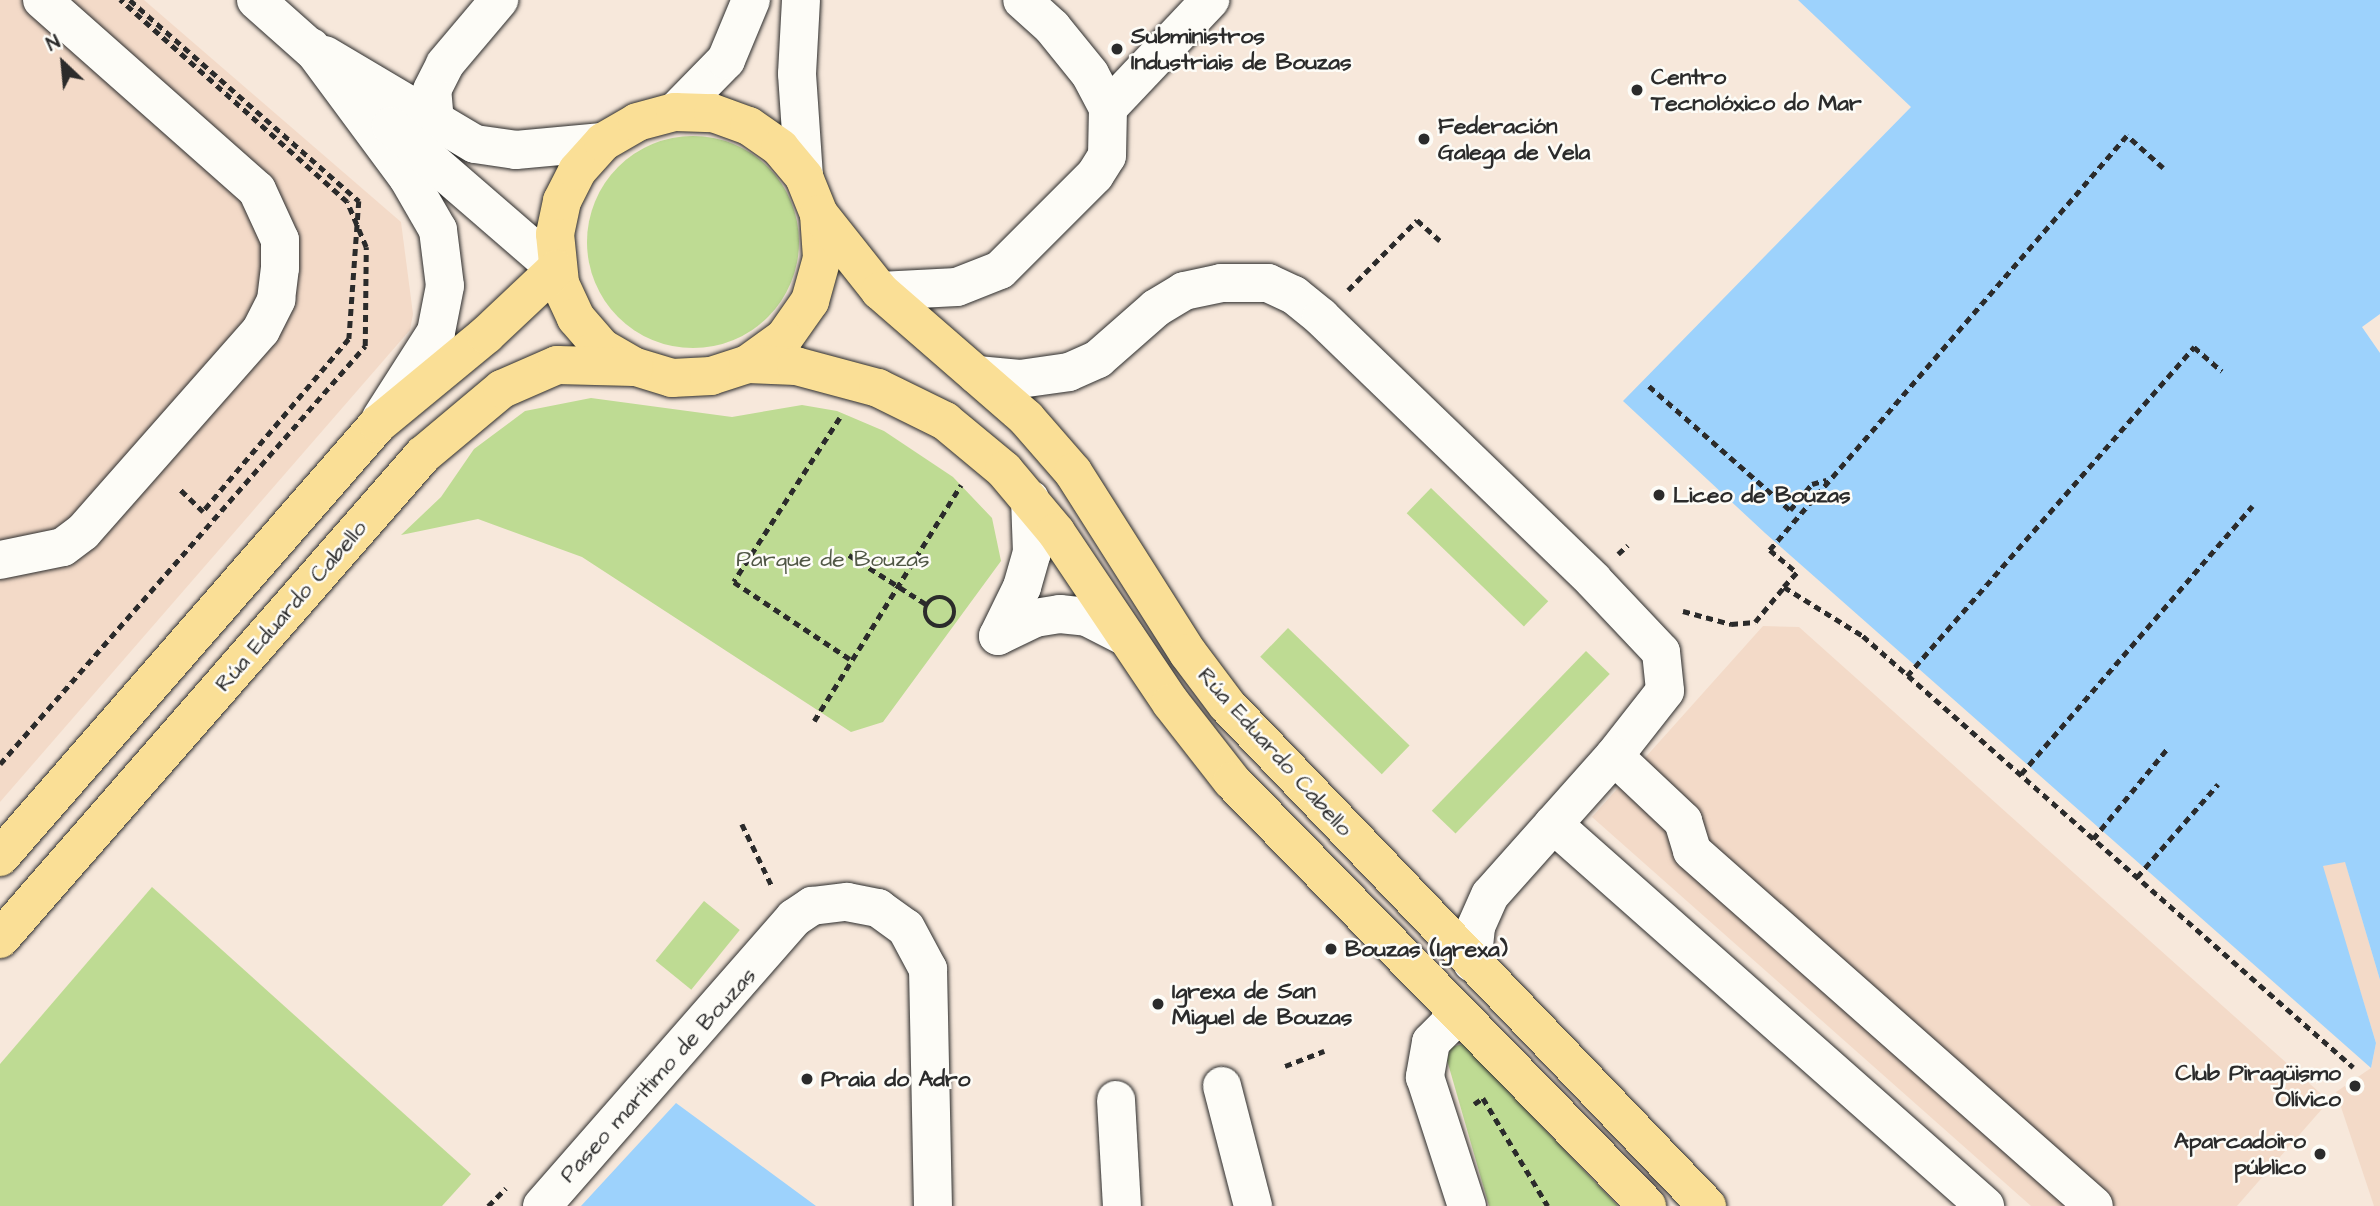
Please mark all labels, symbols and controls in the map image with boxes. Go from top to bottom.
place label: Subministros Industriais de Bouzas [1131,22,1351,76]
north arrow [28,28,98,98]
text: N [42,29,65,58]
marker: Subministros Industriais de Bouzas [1109,41,1125,57]
place label: Centro Tecnolóxico do Mar [1651,63,1862,117]
marker: Centro Tecnolóxico do Mar [1629,82,1645,98]
place label: Federación Galega de Vela [1438,112,1590,166]
marker: Federación Galega de Vela [1416,131,1432,147]
place label: Liceo de Bouzas [1673,481,1851,509]
marker: Liceo de Bouzas [1651,487,1667,503]
street label: Rúa Eduardo Cabello [209,515,373,697]
park label: Parque de Bouzas [736,545,930,573]
street label: Rúa Eduardo Cabello [1192,662,1358,842]
place label: Bouzas (Igrexa) [1345,935,1508,963]
marker: Bouzas (Igrexa) [1323,941,1339,957]
street label: Paseo marítimo de Bouzas [554,962,762,1188]
place label: Igrexa de San Miguel de Bouzas [1172,977,1352,1031]
marker: Igrexa de San Miguel de Bouzas [1150,996,1166,1012]
place label: Club Piragüismo Olívico [2175,1059,2341,1113]
place label: Praia do Adro [821,1065,971,1093]
marker: Praia do Adro [799,1071,815,1087]
marker: Club Piragüismo Olívico [2347,1078,2363,1094]
place label: Aparcadoiro público [2174,1127,2306,1181]
marker: Aparcadoiro público [2312,1146,2328,1162]

